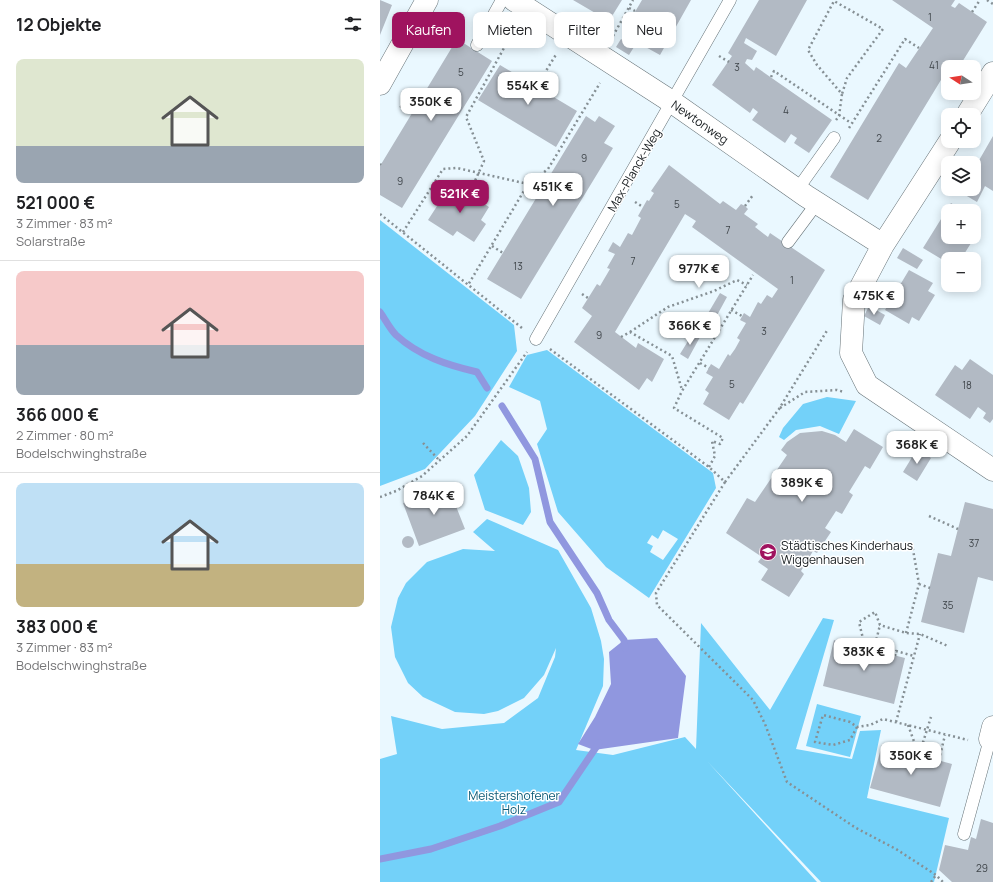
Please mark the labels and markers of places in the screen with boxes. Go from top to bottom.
pin: 554K € [495,72,561,106]
pin: 350K € [398,88,464,122]
pin: 451K € [520,173,586,207]
pin: 521K € [427,180,493,214]
pin: 977K € [666,255,732,289]
pin: 475K € [841,282,907,316]
pin: 366K € [657,312,723,346]
pin: 368K € [884,431,950,465]
pin: 389K € [769,469,835,503]
pin: 784K € [401,482,467,516]
place label: Städtisches Kinderhaus Wiggenhausen [781,537,913,568]
school or university icon: Städtisches Kinderhaus Wiggenhausen [758,542,778,562]
pin: 383K € [831,638,897,672]
pin: 350K € [878,742,944,776]

